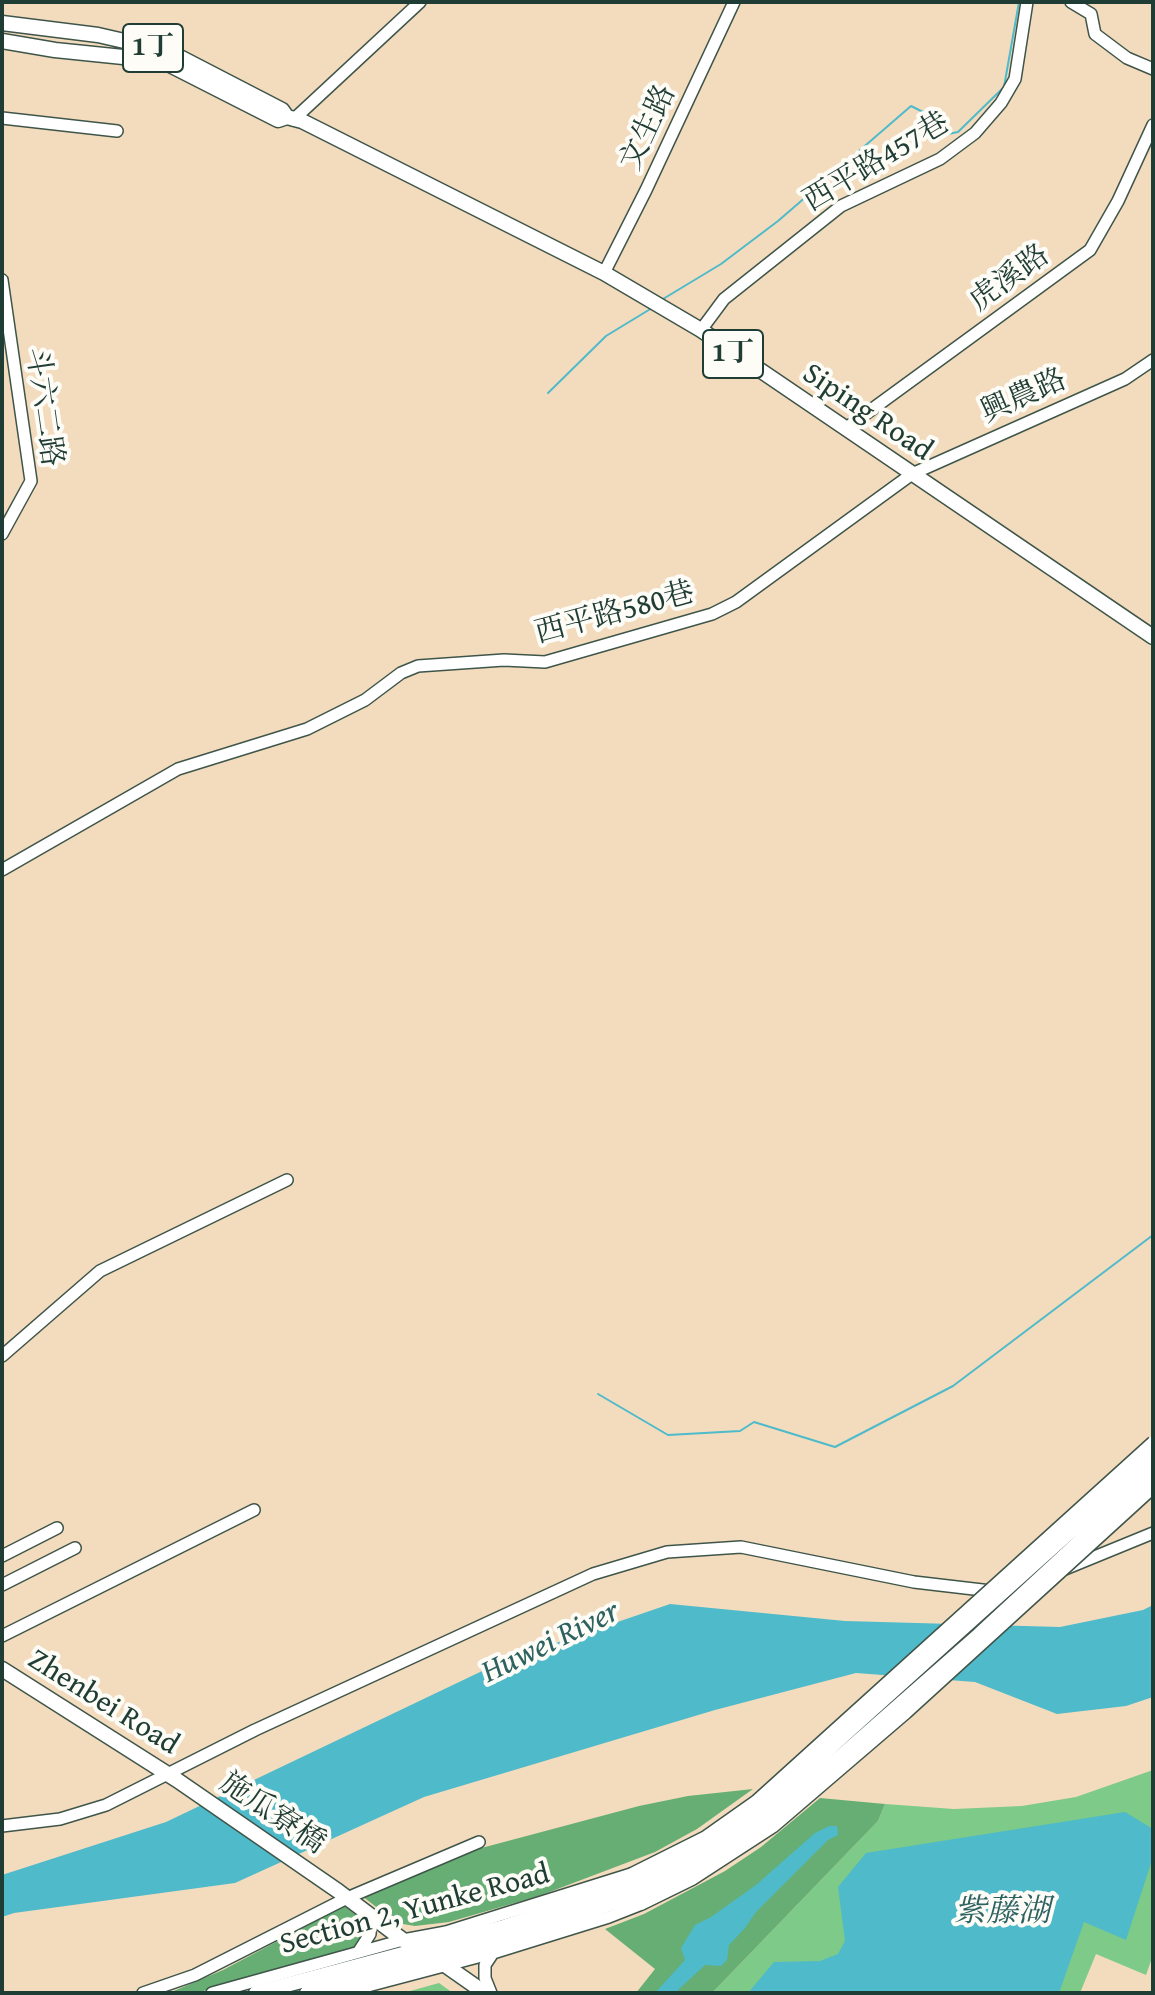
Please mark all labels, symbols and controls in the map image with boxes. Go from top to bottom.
road number: 1丁 [123,24,183,72]
street label: 文生路 [614,80,684,176]
street label: 西平路457巷 [798,106,956,220]
street label: 虎溪路 [963,238,1057,320]
road number: 1丁 [703,330,763,378]
street label: 斗六二路 [17,345,69,469]
street label: Siping Road [795,356,939,470]
street label: 興農路 [976,362,1072,432]
street label: 西平路580巷 [531,575,699,653]
water label: Huwei River [476,1593,626,1693]
street label: Zhenbei Road [21,1642,185,1764]
street label: 施瓜寮橋 [212,1766,332,1862]
street label: Section 2, Yunke Road [276,1857,554,1963]
water label: 紫藤湖 [954,1894,1050,1932]

